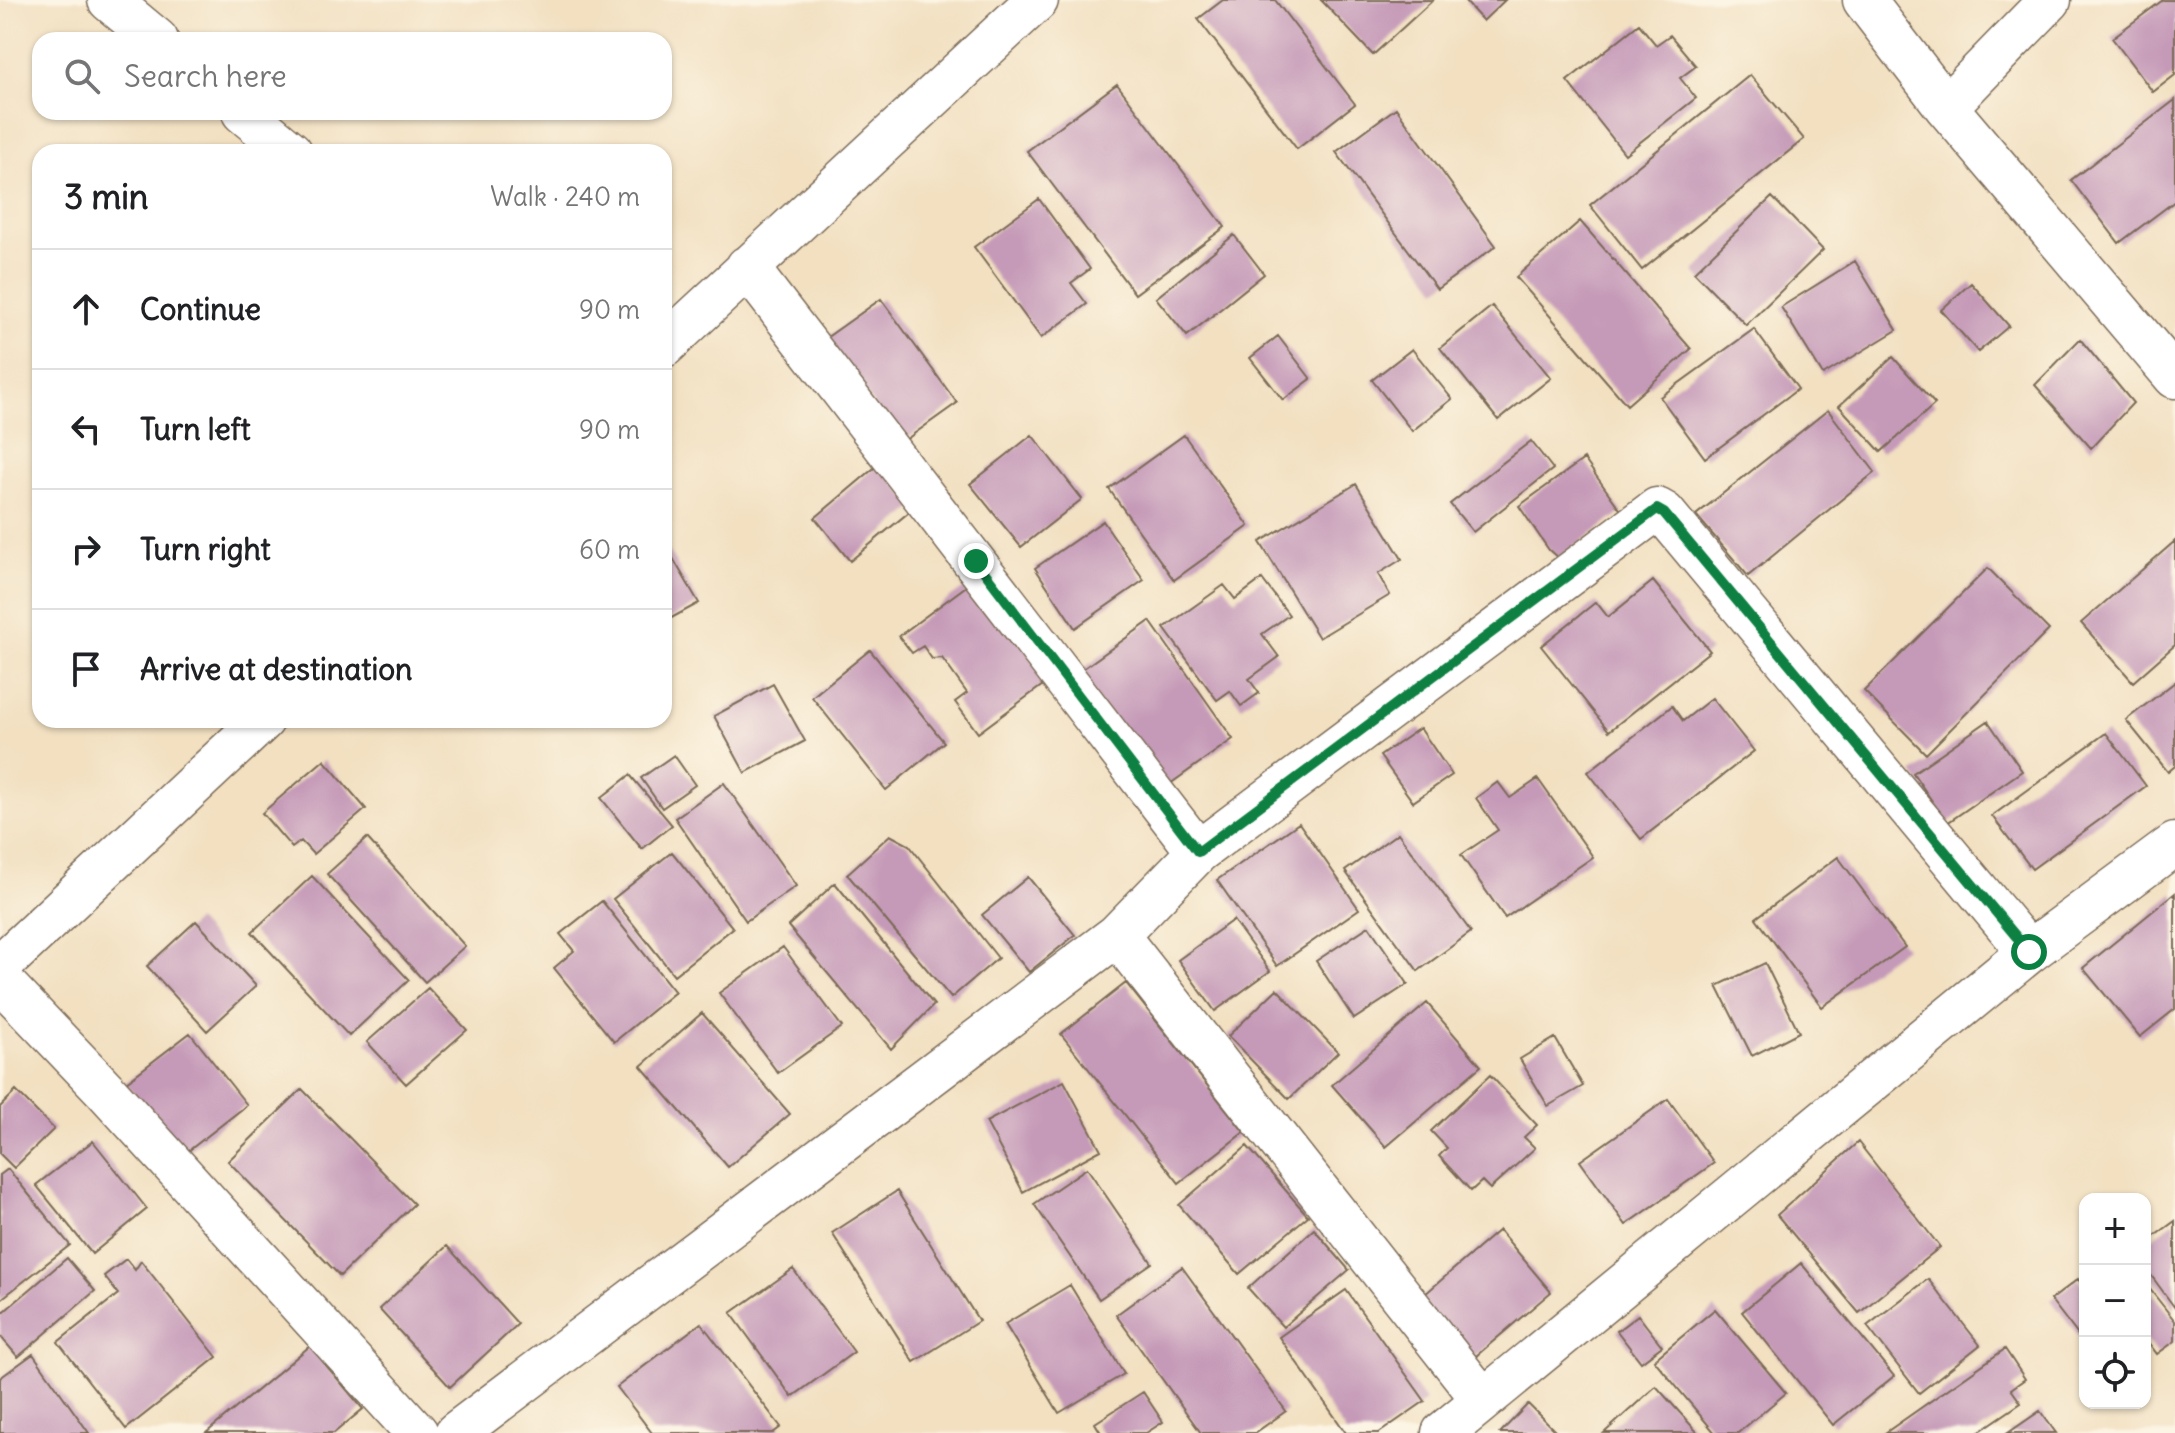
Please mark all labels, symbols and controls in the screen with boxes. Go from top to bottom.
search box [32,32,672,120]
icon: search [60,54,104,98]
text: Search here [124,57,287,95]
text: 3 min [64,175,149,218]
text: Walk · 240 m [490,180,640,213]
icon: ahead [64,287,108,331]
text: Continue [140,290,261,328]
text: 90 m [579,293,640,326]
icon: left [64,407,108,451]
text: Turn left [140,410,251,448]
text: 90 m [579,413,640,446]
icon: right [64,527,108,571]
text: Turn right [140,530,271,568]
text: 60 m [579,533,640,566]
route end [958,543,994,579]
icon: arrive [64,647,108,691]
text: Arrive at destination [140,650,412,688]
route start [2011,934,2047,970]
map controls [2079,1193,2151,1409]
button: + [2079,1193,2151,1265]
button: − [2079,1265,2151,1337]
button: locate [2079,1337,2151,1409]

